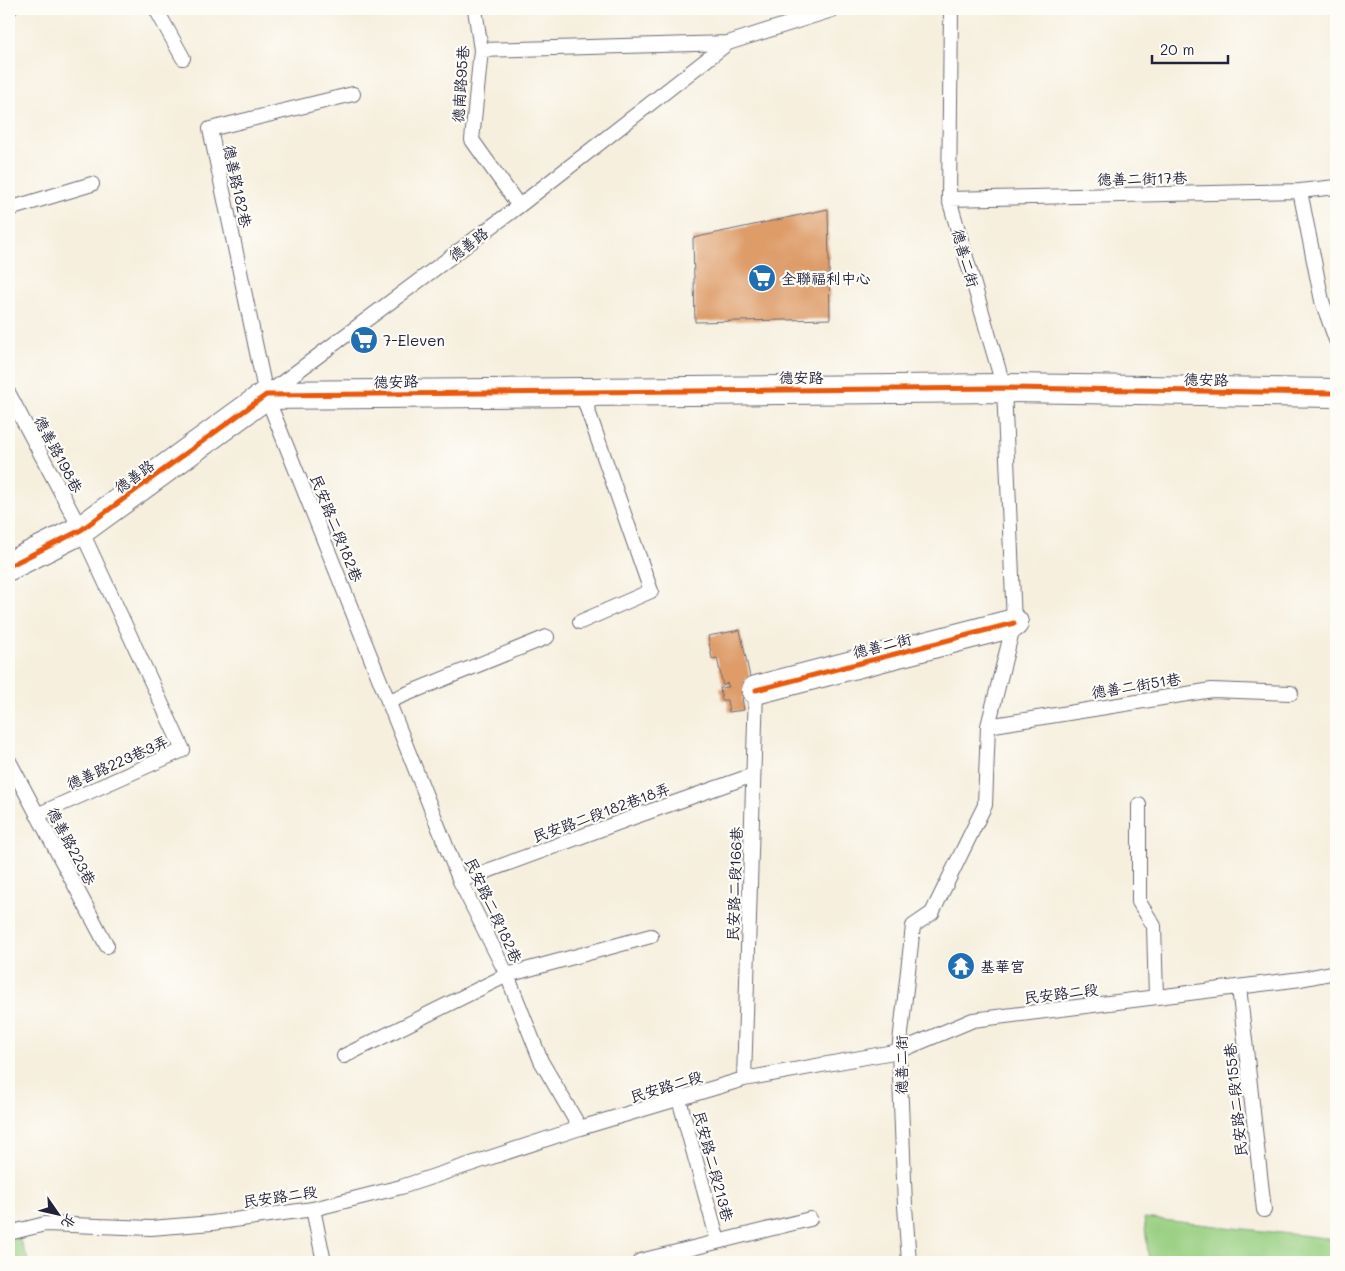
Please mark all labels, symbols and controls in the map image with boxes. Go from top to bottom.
scale bar [1152,32,1229,64]
text: 20 m [1160,39,1194,59]
street label: 德南路95巷 [447,45,473,123]
street label: 德善路182巷 [219,143,257,229]
street label: 德善二街17巷 [1097,167,1187,189]
street label: 德善路 [444,222,492,266]
street label: 德善二街 [948,226,984,290]
supermarket icon: 全聯福利中心 [747,263,777,293]
place label: 全聯福利中心 [781,268,871,288]
supermarket icon: 7-Eleven [349,325,379,355]
place label: 7-Eleven [383,330,445,350]
street label: 德安路 [778,367,824,387]
street label: 德安路 [1183,369,1229,389]
street label: 德安路 [373,371,419,391]
street label: 德善路198巷 [30,412,88,496]
street label: 德善路 [110,455,158,497]
street label: 民安路二段182巷 [306,471,368,585]
street label: 德善二街 [850,628,914,662]
street label: 德善二街51巷 [1090,668,1182,702]
street label: 德善路223巷3弄 [63,731,171,793]
street label: 民安路二段182巷18弄 [529,778,673,846]
street label: 德善路223巷 [43,804,101,888]
street label: 民安路二段166巷 [722,826,746,942]
street label: 民安路二段182巷 [461,854,527,966]
temple icon: 基華宮 [946,951,976,981]
place label: 基華宮 [980,956,1025,976]
street label: 民安路二段 [1023,979,1099,1007]
street label: 德善二街 [891,1035,911,1095]
street label: 民安路二段155巷 [1219,1042,1251,1158]
street label: 民安路二段 [627,1065,705,1107]
street label: 民安路二段213巷 [690,1108,738,1224]
street label: 民安路二段 [241,1181,319,1211]
north arrow [32,1188,82,1238]
text: 北 [57,1210,81,1233]

